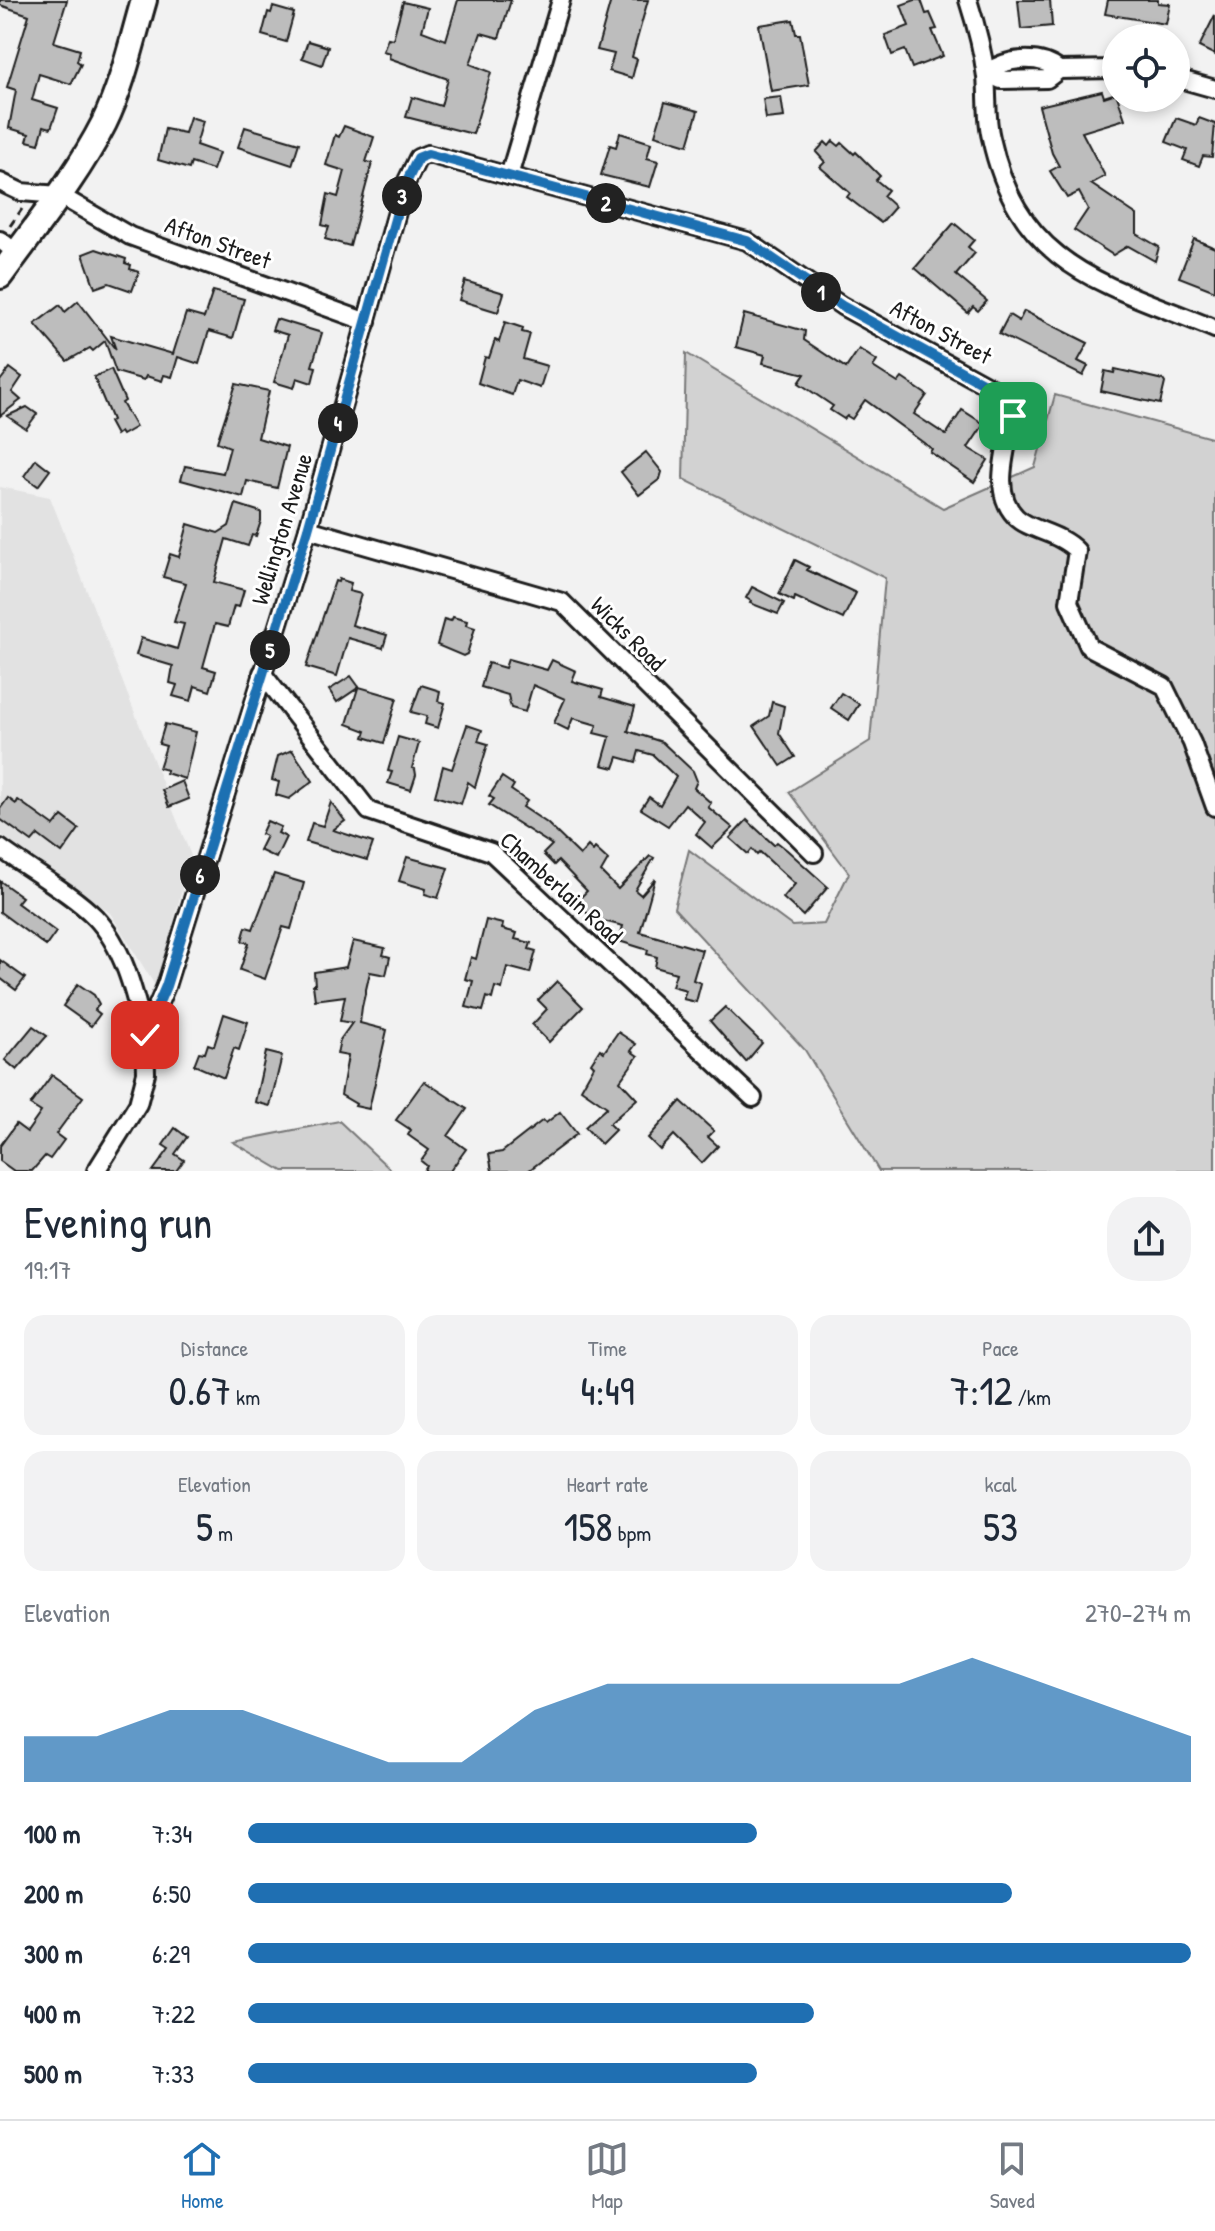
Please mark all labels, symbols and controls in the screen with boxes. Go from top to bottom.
map controls [1102,24,1190,112]
button: locate [1102,24,1190,112]
pin: 3 [382,176,422,216]
text: 3 [397,181,407,211]
pin: 2 [586,183,626,223]
text: 2 [601,188,611,218]
street label: Afton Street [161,208,276,276]
pin: 1 [801,272,841,312]
text: 1 [817,277,825,307]
street label: Afton Street [885,291,998,372]
pin [979,382,1047,450]
icon: arrive [991,394,1035,438]
pin: 4 [318,403,358,443]
text: 4 [334,408,342,438]
street label: Wellington Avenue [243,449,319,608]
street label: Wicks Road [584,589,673,678]
pin: 5 [250,630,290,670]
text: 5 [265,635,275,665]
street label: Chamberlain Road [494,824,630,951]
pin: 6 [180,855,220,895]
text: 6 [196,860,204,890]
pin [111,1001,179,1069]
icon: check [123,1013,167,1057]
text: Evening run [24,1192,212,1252]
button: share [1107,1197,1191,1281]
text: 19:17 [24,1252,71,1287]
text: Distance [181,1333,248,1363]
text: Time [588,1333,627,1363]
text: Pace [982,1333,1019,1363]
text: 0.67 [169,1363,231,1417]
text: 4:49 [581,1363,634,1417]
text: 7:12 [950,1363,1012,1417]
text: km [231,1382,260,1412]
text: /km [1012,1382,1051,1412]
text: Elevation [178,1469,251,1499]
text: Heart rate [566,1469,649,1499]
text: kcal [984,1469,1017,1499]
text: 5 [196,1499,213,1553]
text: 158 [564,1499,613,1553]
text: 53 [983,1499,1018,1553]
text: m [213,1518,233,1548]
text: bpm [613,1518,651,1548]
text: Elevation [24,1595,110,1630]
text: 270–274 m [1085,1595,1191,1630]
text: 100 m [24,1816,80,1851]
text: 7:34 [152,1816,192,1851]
text: 200 m [24,1876,83,1911]
text: 6:50 [152,1876,191,1911]
text: 300 m [24,1936,83,1971]
text: 6:29 [152,1936,190,1971]
text: 400 m [24,1996,81,2031]
text: 7:22 [152,1996,195,2031]
text: 500 m [24,2056,82,2091]
text: 7:33 [152,2056,194,2091]
tab: Home [180,2137,224,2215]
tab: Map [585,2137,629,2215]
tab: Saved [990,2137,1035,2215]

